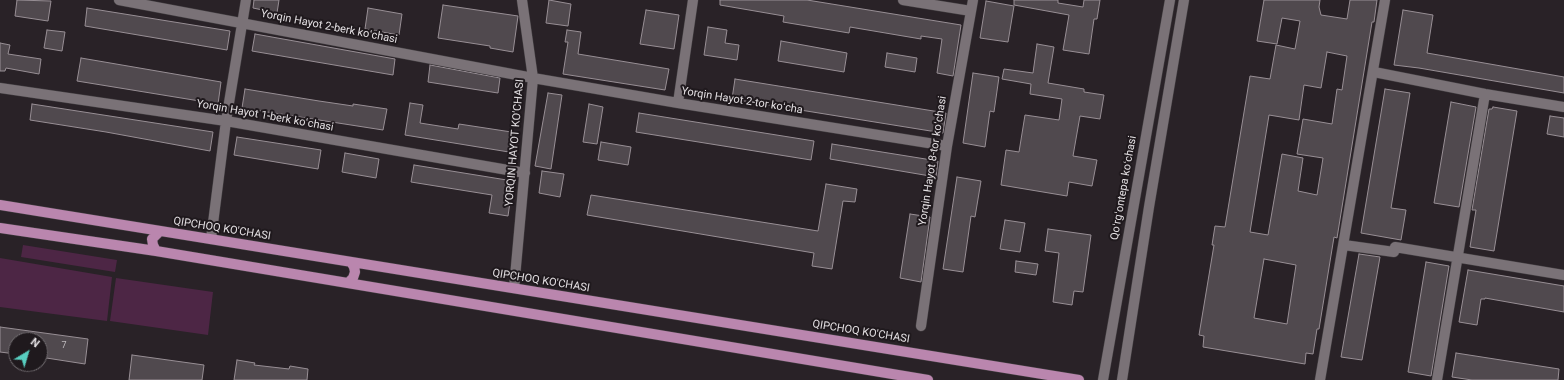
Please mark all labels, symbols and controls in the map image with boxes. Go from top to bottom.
street label: Yorqin Hayot 2-berk koʻchasi [259,7,399,47]
street label: YORQIN HAYOT KO'CHASI [503,79,527,207]
street label: Yorqin Hayot 2-tor koʻcha [680,85,804,117]
street label: Yorqin Hayot 8-tor koʻchasi [916,95,950,227]
street label: Yorqin Hayot 1-berk koʻchasi [195,97,335,135]
street label: Qoʻrgʻontepa koʻchasi [1108,135,1140,241]
street label: QIPCHOQ KO'CHASI [172,215,272,243]
street label: QIPCHOQ KO'CHASI [491,267,591,295]
street label: QIPCHOQ KO'CHASI [811,318,911,346]
north arrow [8,332,48,372]
text: N [28,335,42,350]
house number: 7 [61,341,67,351]

